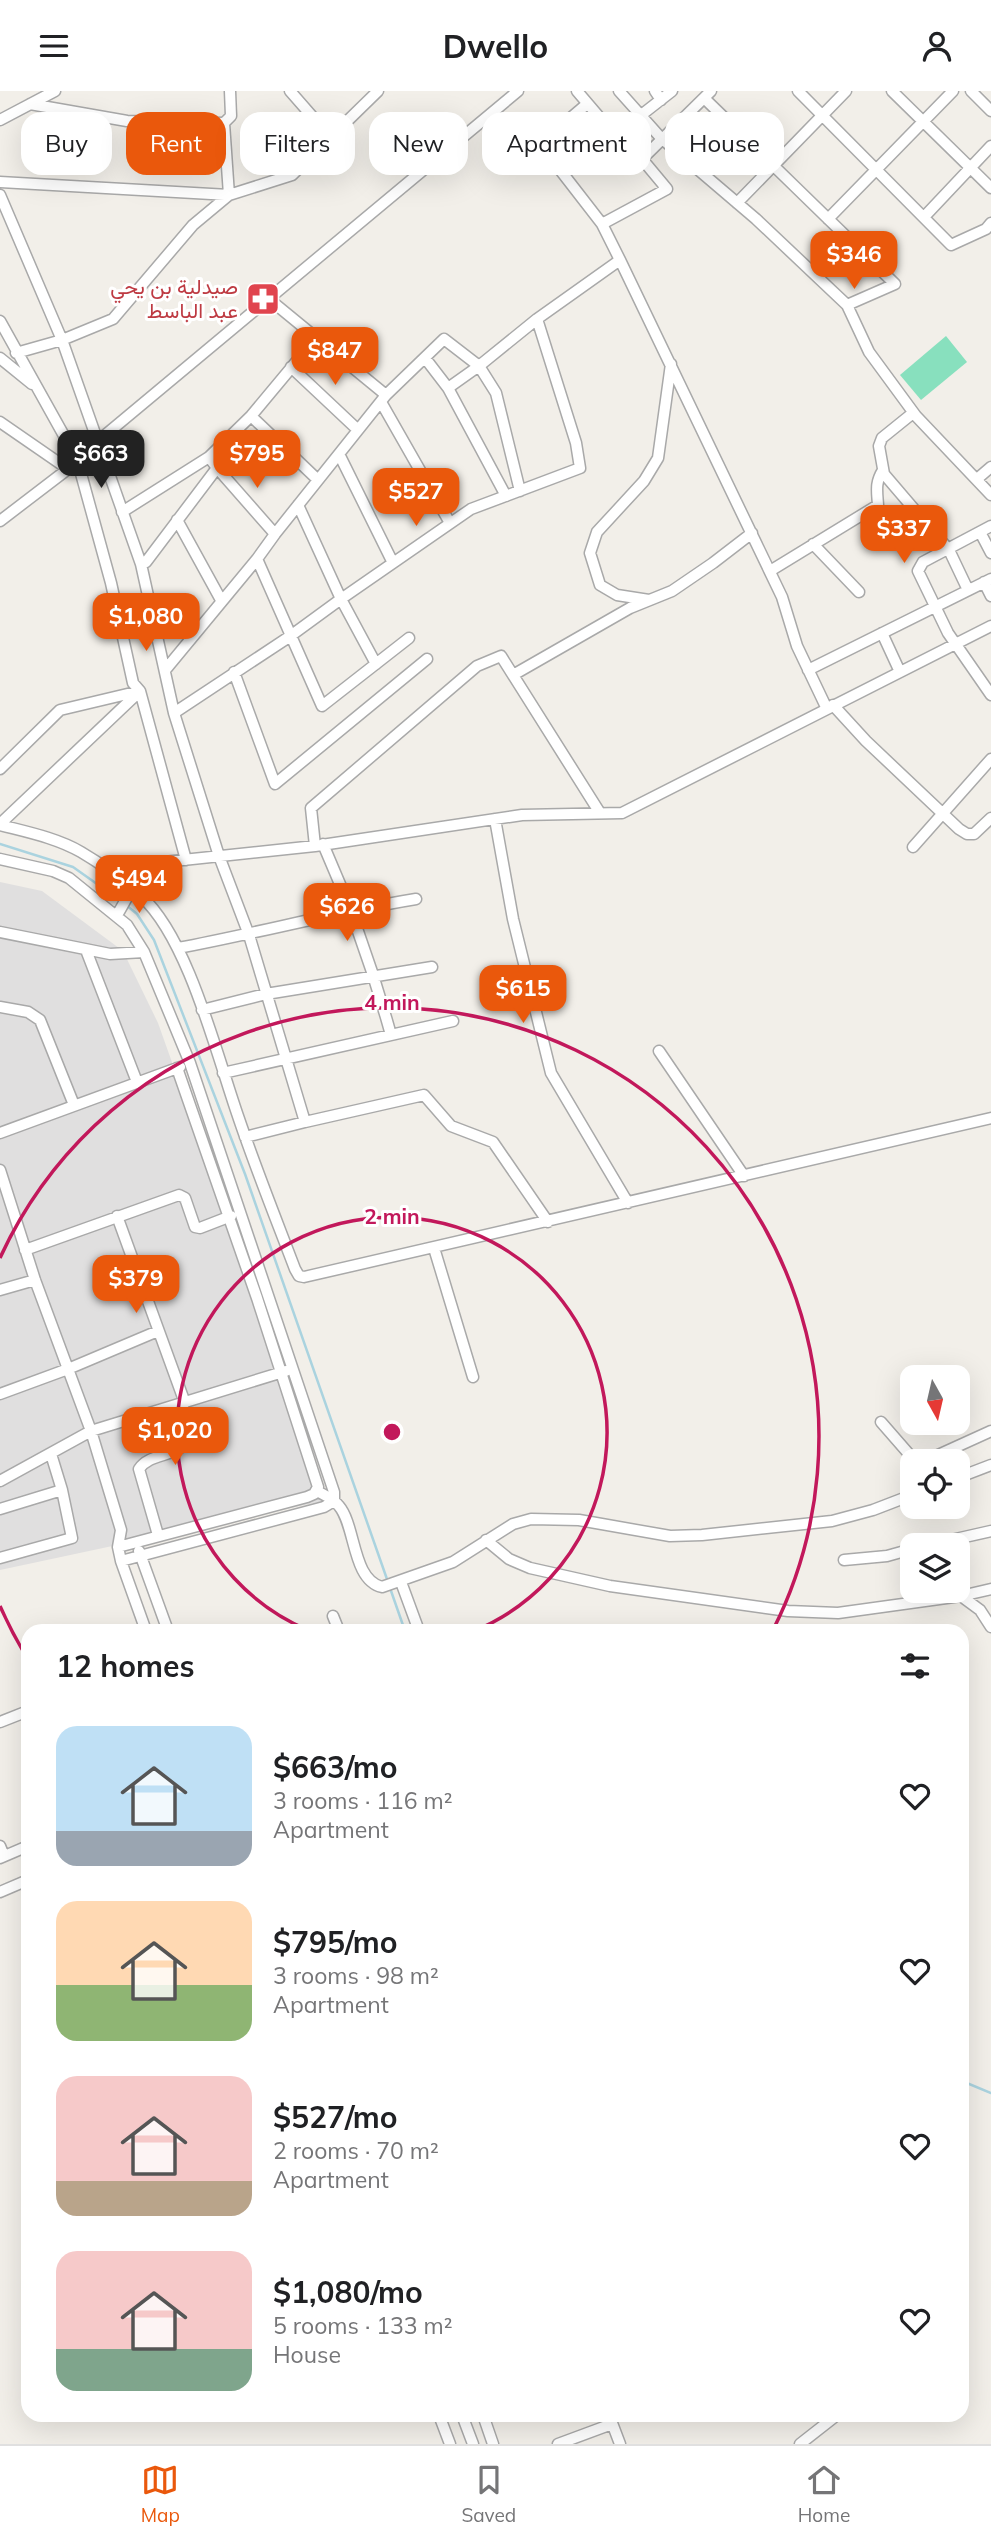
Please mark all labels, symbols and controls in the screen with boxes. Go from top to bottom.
text: Dwello [443,26,548,66]
icon: menu [35,27,73,65]
icon: person [918,27,956,65]
chip: Buy [21,112,112,175]
chip: Rent [126,112,226,175]
chip: Filters [240,112,355,175]
chip: New [369,112,468,175]
chip: Apartment [482,112,651,175]
chip: House [665,112,784,175]
pin: $346 [813,231,895,291]
text: $346 [826,239,882,268]
place label: صيدلية بن يحي عبد الباسط [110,273,238,323]
pharmacy icon: صيدلية بن يحي عبد الباسط [244,280,282,318]
pin: $847 [294,327,376,387]
text: $847 [307,335,363,364]
pin: $663 [60,431,142,490]
pin: $795 [216,431,298,490]
text: $663 [73,438,129,467]
text: $795 [229,438,285,467]
pin: $527 [375,469,457,528]
text: $527 [388,476,444,505]
pin: $337 [863,505,945,565]
text: $337 [876,513,932,542]
pin: $1,080 [89,594,203,653]
text: $1,080 [109,601,183,630]
pin: $494 [98,855,180,915]
text: $494 [111,863,167,892]
pin: $626 [306,883,388,943]
text: $626 [319,891,375,920]
pin: $615 [482,965,564,1025]
text: $615 [495,973,551,1002]
text: 4 min [364,989,420,1015]
text: 2 min [364,1203,420,1229]
pin: $379 [95,1255,177,1315]
text: $379 [108,1263,164,1292]
north arrow [900,1365,970,1435]
map controls [900,1365,970,1603]
pin: $1,020 [118,1407,232,1467]
text: $1,020 [138,1415,212,1444]
centre of rings [380,1420,404,1444]
button: locate [900,1449,970,1519]
button: layers [900,1533,970,1603]
text: 12 homes [56,1647,195,1685]
icon: filters [896,1647,934,1685]
text: $663/mo [273,1748,397,1786]
icon: home [112,1754,196,1838]
icon: heart [896,1777,934,1815]
text: 3 rooms · 116 m² [273,1786,453,1815]
text: Apartment [273,1815,389,1844]
text: $795/mo [273,1923,397,1961]
icon: home [112,1929,196,2013]
icon: heart [896,1952,934,1990]
text: 3 rooms · 98 m² [273,1961,439,1990]
text: Apartment [273,1990,389,2019]
text: $527/mo [273,2098,397,2136]
icon: home [112,2104,196,2188]
icon: heart [896,2127,934,2165]
text: 2 rooms · 70 m² [273,2136,439,2165]
text: Apartment [273,2165,389,2194]
text: $1,080/mo [273,2273,423,2311]
icon: home [112,2279,196,2363]
icon: heart [896,2302,934,2340]
text: 5 rooms · 133 m² [273,2311,453,2340]
text: House [273,2340,341,2369]
tab: Map [141,2461,180,2527]
tab: Saved [461,2461,516,2527]
tab: Home [798,2461,850,2527]

